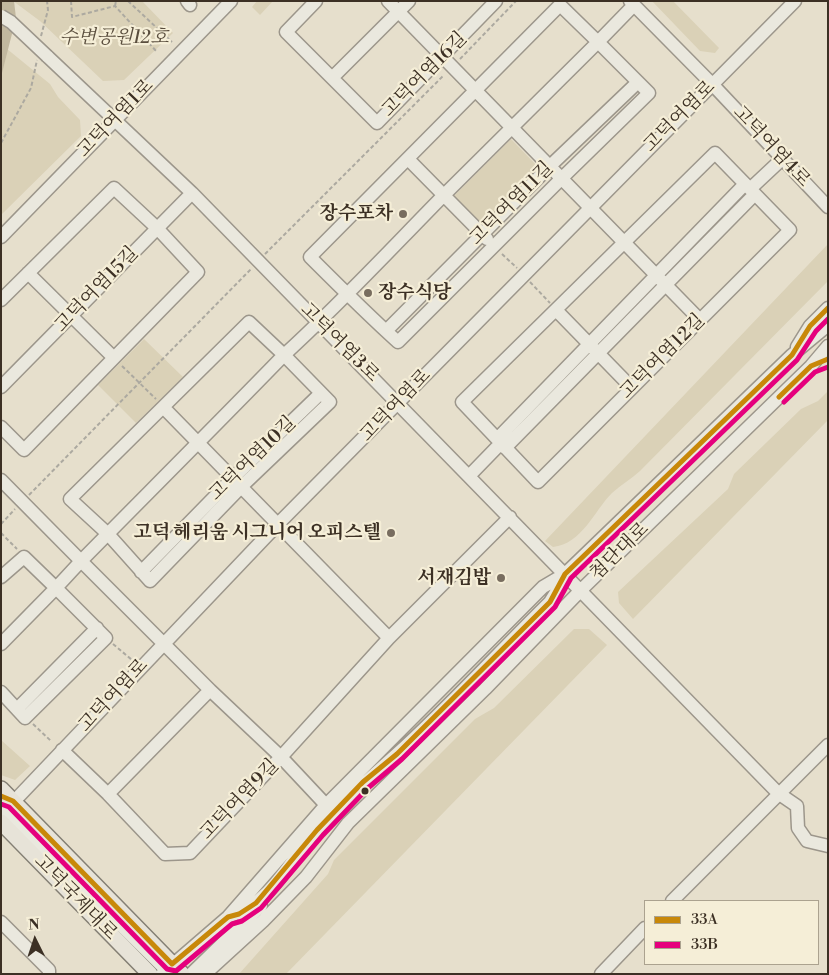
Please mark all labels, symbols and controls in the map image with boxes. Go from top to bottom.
park label: 수변공원12호 [59,27,169,49]
street label: 고덕여염16길 [378,28,472,122]
street label: 고덕여염1로 [73,75,159,163]
street label: 고덕여염로 [639,76,721,158]
street label: 고덕여염4로 [728,102,814,192]
street label: 고덕여염11길 [465,157,559,251]
place label: 장수포차 [320,203,393,225]
marker: 장수포차 [397,208,409,220]
street label: 고덕여염15길 [50,242,144,338]
place label: 장수식당 [378,282,451,304]
marker: 장수식당 [362,287,374,299]
street label: 고덕여염3로 [295,299,383,387]
street label: 고덕여염12길 [616,310,710,404]
street label: 고덕여염로 [356,365,436,447]
street label: 고덕여염10길 [205,412,301,506]
street label: 첨단대로 [586,518,654,586]
place label: 고덕 헤리움 시그니어 오피스텔 [133,522,381,544]
marker: 고덕 헤리움 시그니어 오피스텔 [385,527,397,539]
place label: 서재김밥 [418,567,491,589]
marker: 서재김밥 [495,572,507,584]
street label: 고덕여염로 [74,655,154,737]
street label: 고덕여염9길 [196,755,284,845]
unlabelled marker [360,786,370,796]
street label: 고덕국제대로 [29,850,121,946]
legend [644,900,819,965]
text: 33A [691,910,718,929]
north arrow [10,915,60,965]
text: N [28,916,40,934]
text: 33B [691,935,718,954]

